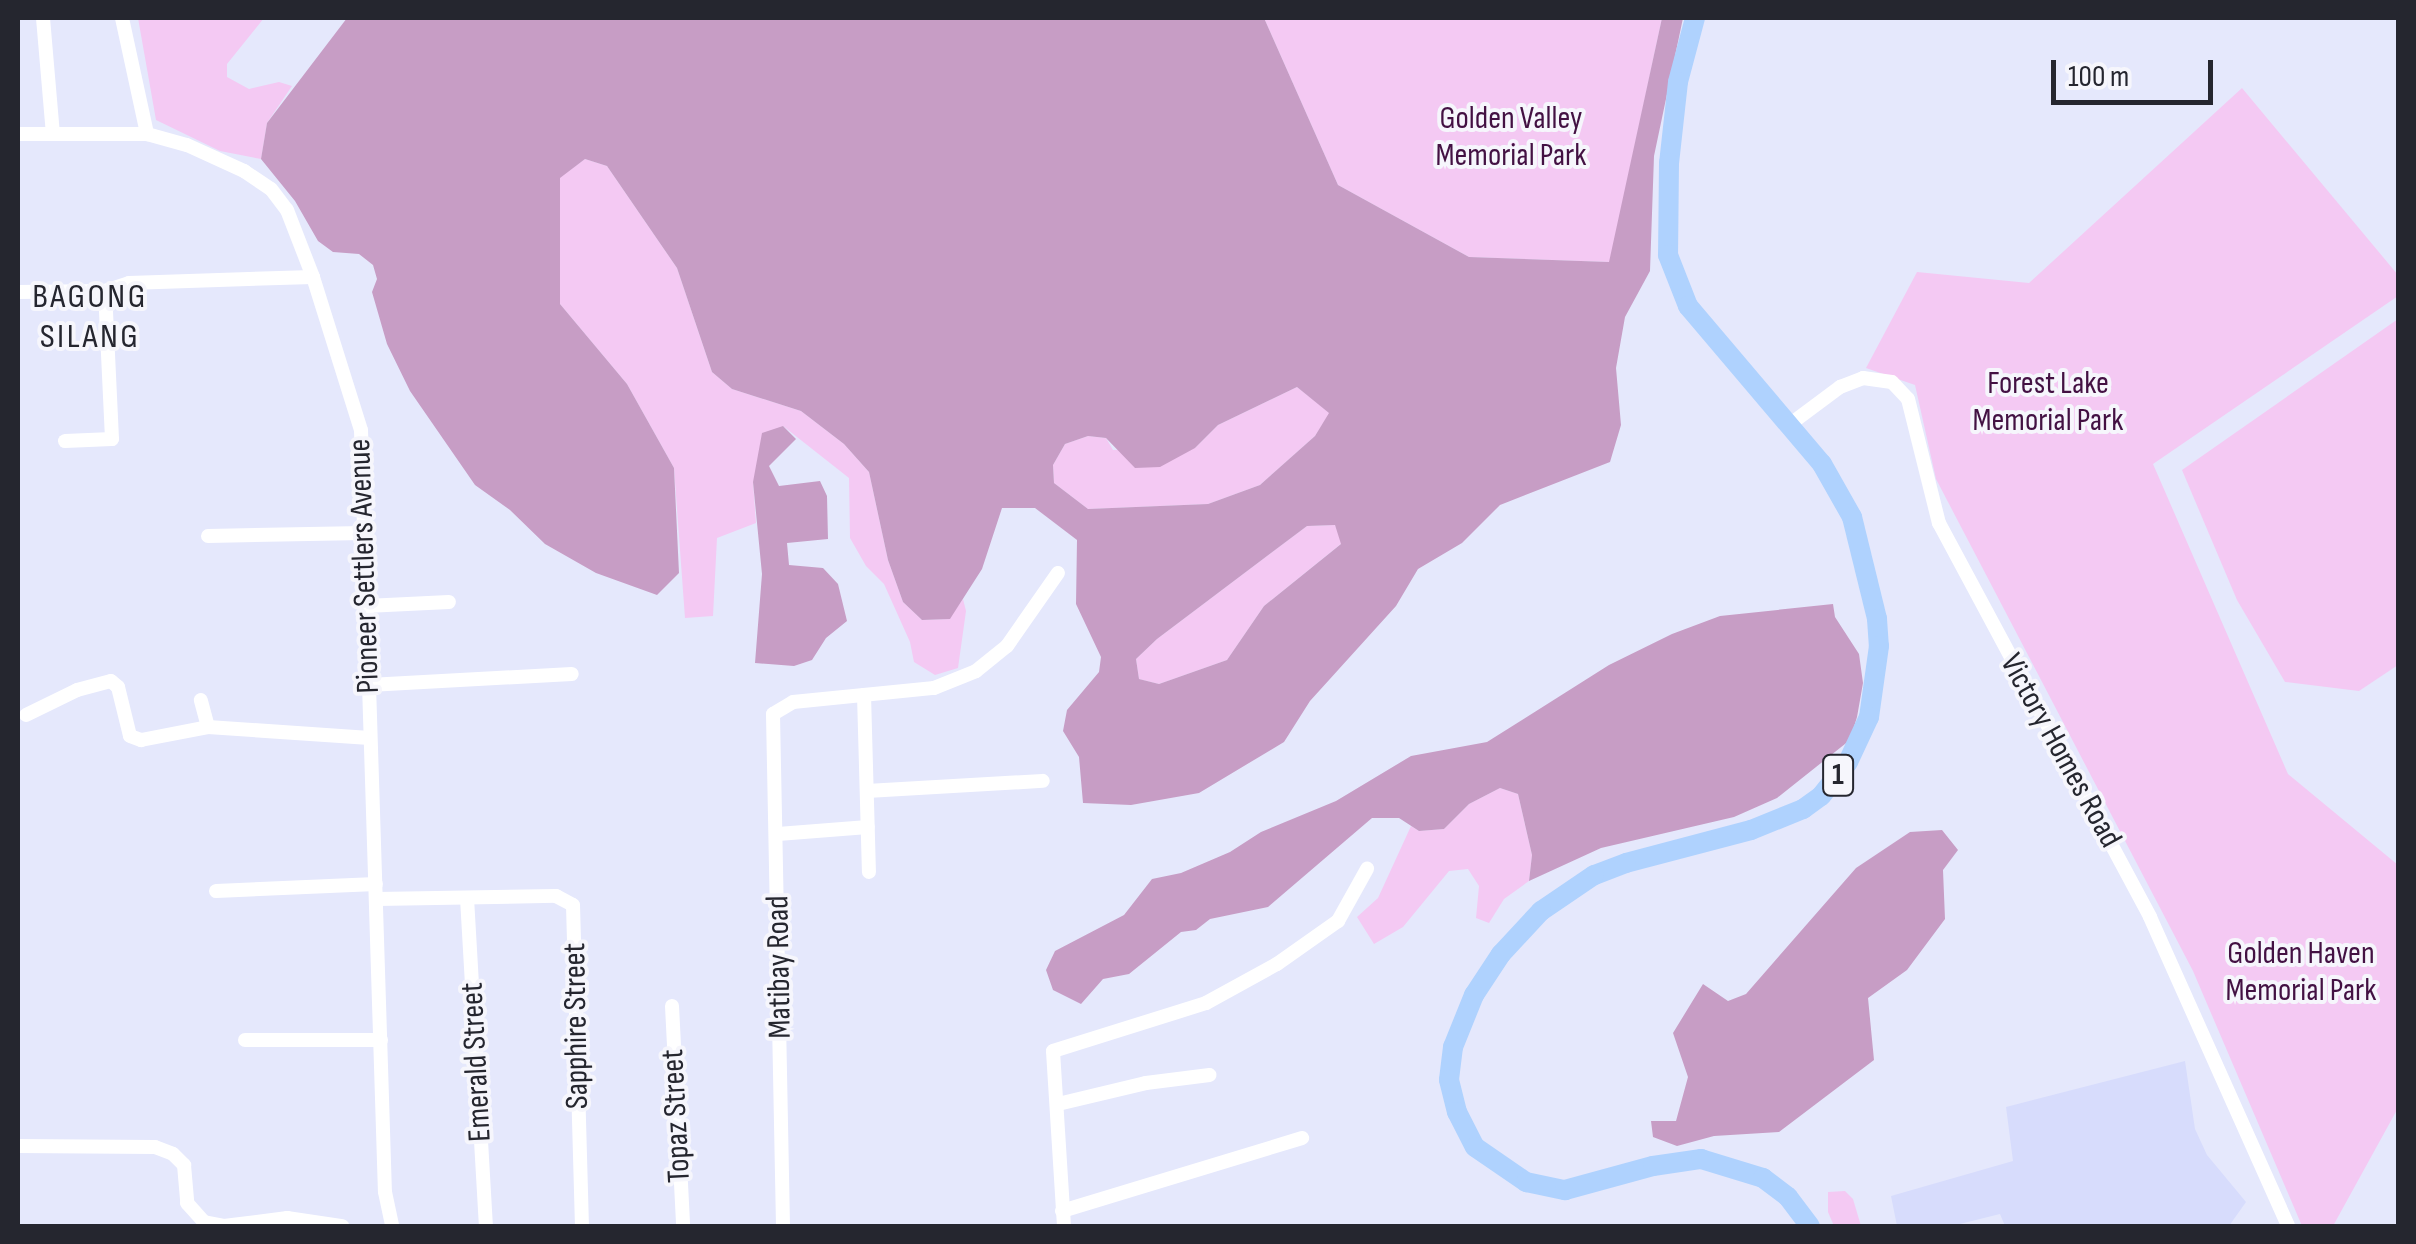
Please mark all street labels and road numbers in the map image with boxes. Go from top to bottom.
street label: Pioneer Settlers Avenue [341,438,389,694]
street label: Victory Homes Road [1991,647,2129,855]
road number: 1 [1820,750,1856,800]
street label: Matibay Road [760,895,800,1039]
street label: Sapphire Street [556,943,598,1109]
street label: Emerald Street [454,981,500,1143]
street label: Topaz Street [654,1048,700,1184]

